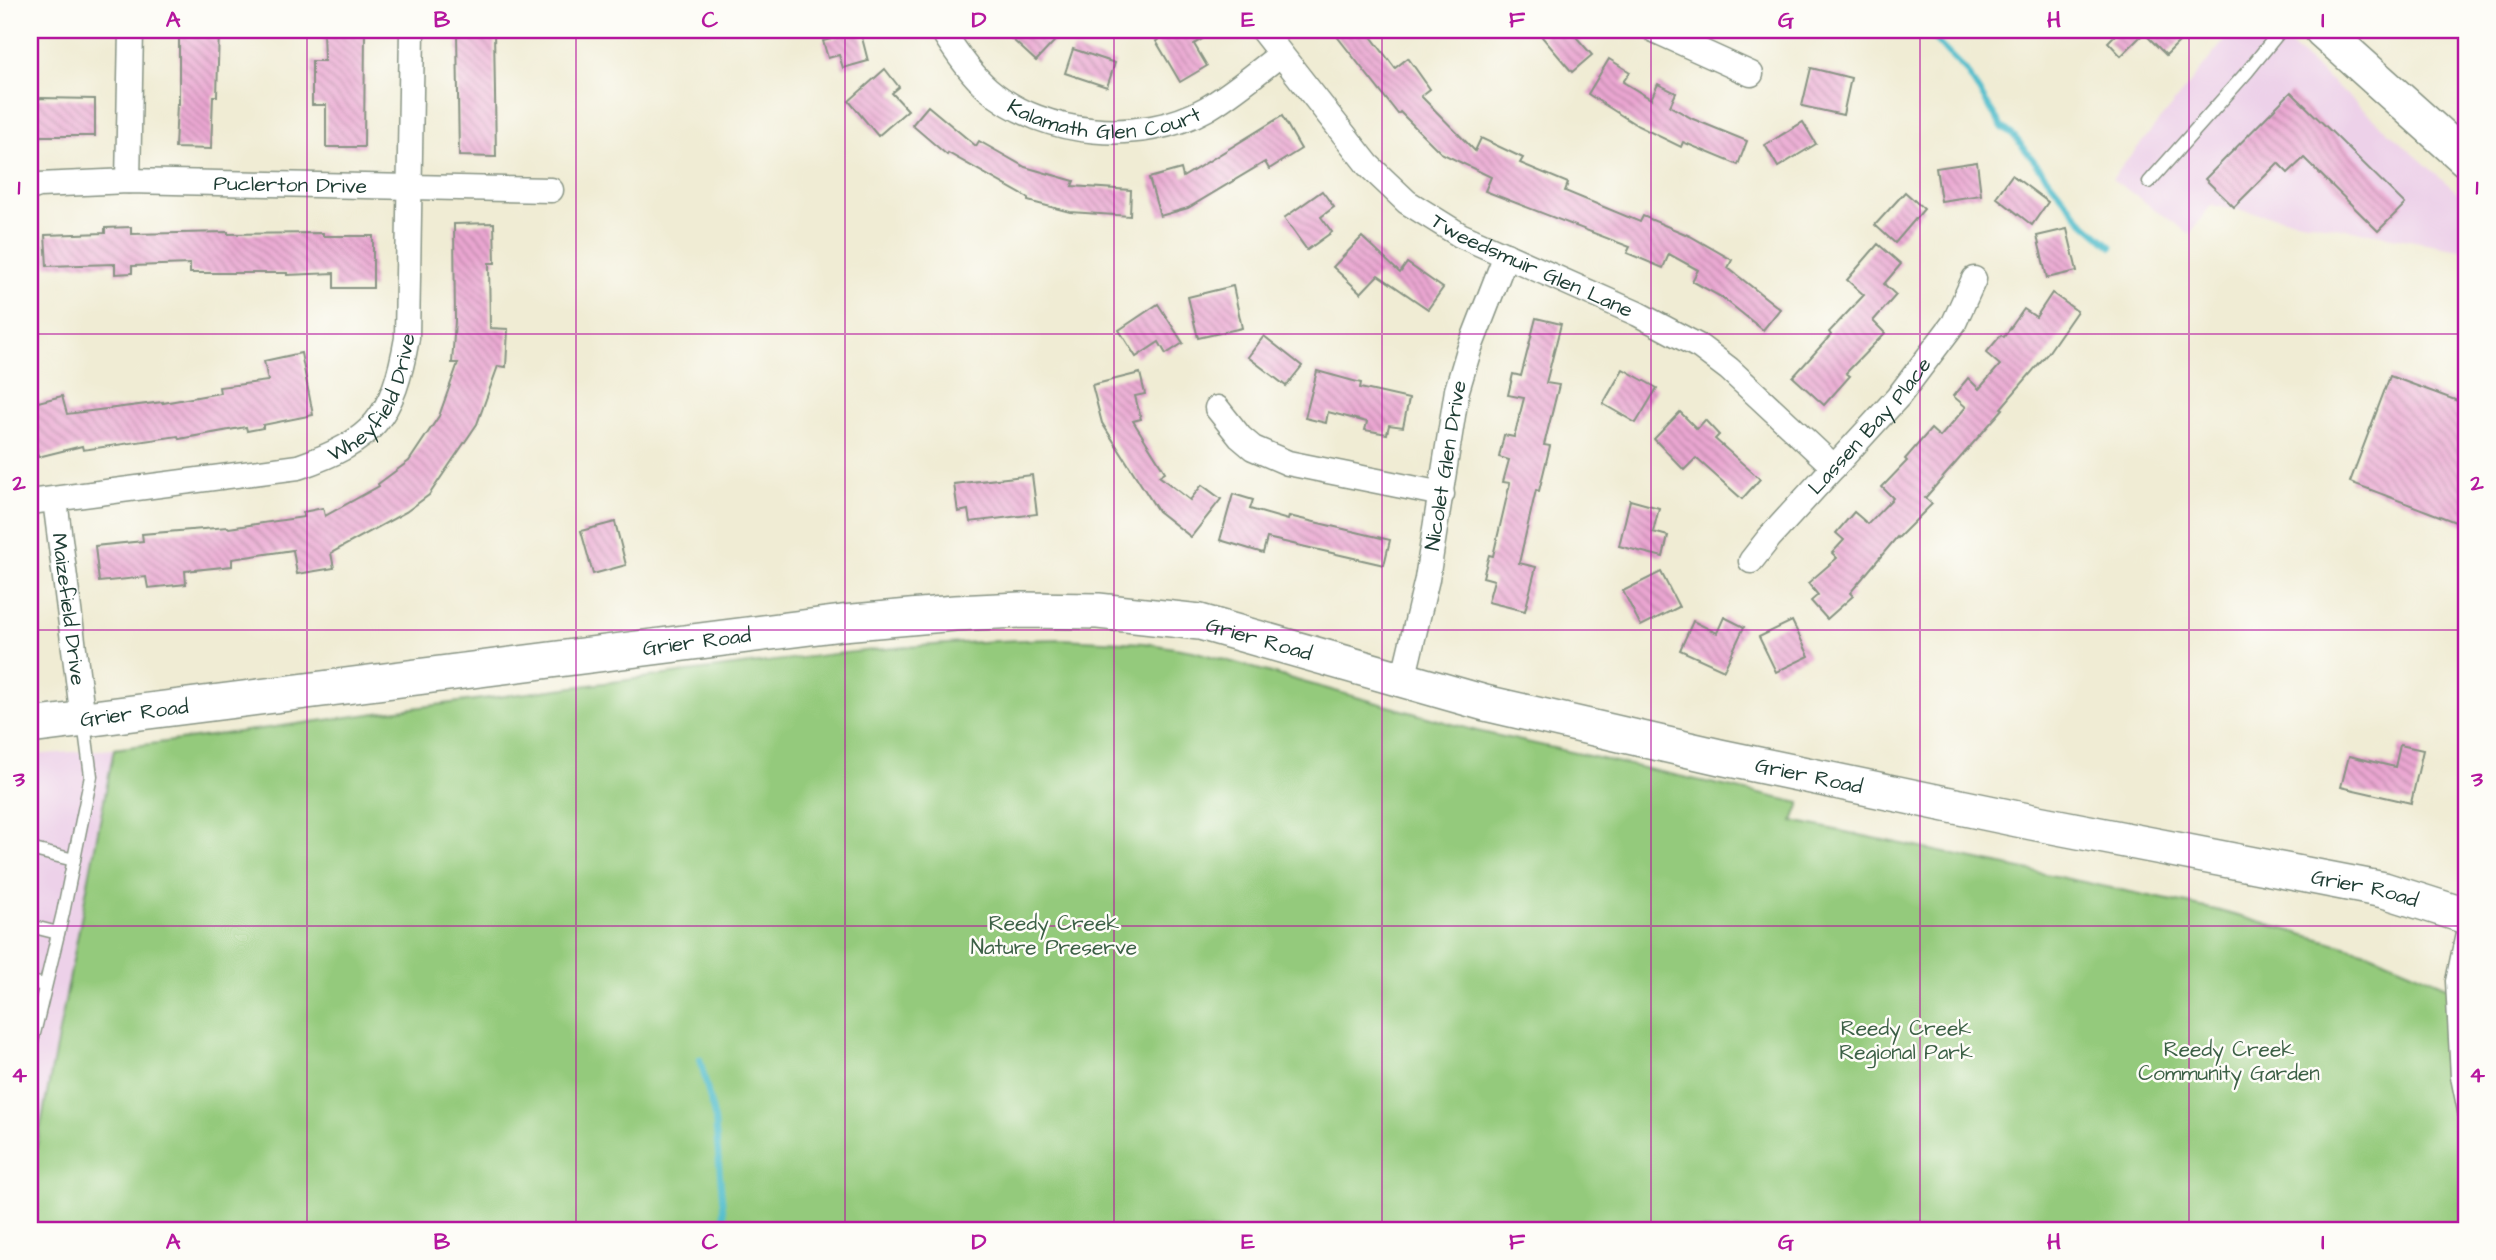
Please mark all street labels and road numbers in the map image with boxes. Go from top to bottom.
street label: Kalamath Glen Court [1002,92,1206,146]
street label: Puclerton Drive [213,169,367,201]
street label: Tweedsmuir Glen Lane [1425,206,1638,325]
street label: Wheyfield Drive [323,331,423,469]
street label: Lassen Bay Place [1802,351,1938,501]
street label: Nicolet Glen Drive [1418,377,1474,552]
street label: Maizefield Drive [44,531,93,687]
street label: Grier Road [1203,610,1316,668]
street label: Grier Road [641,621,753,663]
street label: Grier Road [78,692,190,735]
street label: Grier Road [1753,751,1865,801]
street label: Grier Road [2309,862,2422,915]

